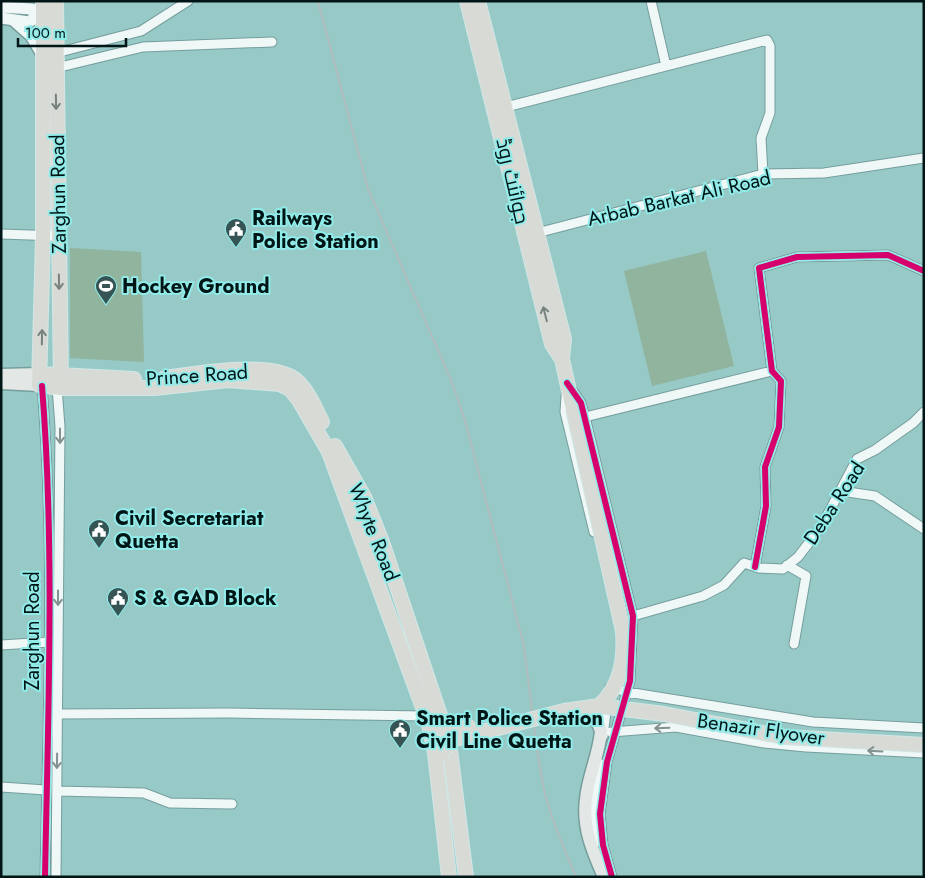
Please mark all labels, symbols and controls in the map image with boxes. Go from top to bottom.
scale bar [18,15,125,47]
text: 100 m [25,22,66,44]
one-way arrow [51,94,61,110]
street label: Zarghun Road [43,134,74,254]
street label: جوائنٹ روڈ [489,135,536,227]
street label: Arbab Barkat Ali Road [585,163,774,234]
place label: Railways Police Station [252,204,379,256]
public building icon: Railways Police Station [224,217,248,248]
place label: Hockey Ground [122,272,270,301]
one-way arrow [54,274,64,290]
sports icon: Hockey Ground [94,274,118,305]
one-way arrow [540,307,549,323]
one-way arrow [37,329,46,345]
street label: Prince Road [145,357,249,394]
one-way arrow [55,428,64,444]
street label: Deba Road [797,456,872,551]
street label: Whyte Road [341,479,406,585]
place label: Civil Secretariat Quetta [115,504,264,556]
public building icon: Civil Secretariat Quetta [87,518,111,549]
street label: Zarghun Road [18,571,47,691]
place label: S & GAD Block [134,584,277,613]
public building icon: S & GAD Block [106,586,130,617]
one-way arrow [53,590,63,606]
place label: Smart Police Station Civil Line Quetta [416,704,603,756]
street label: Benazir Flyover [695,706,827,753]
public building icon: Smart Police Station Civil Line Quetta [388,718,412,749]
one-way arrow [654,723,670,733]
one-way arrow [867,746,883,755]
one-way arrow [52,752,62,769]

